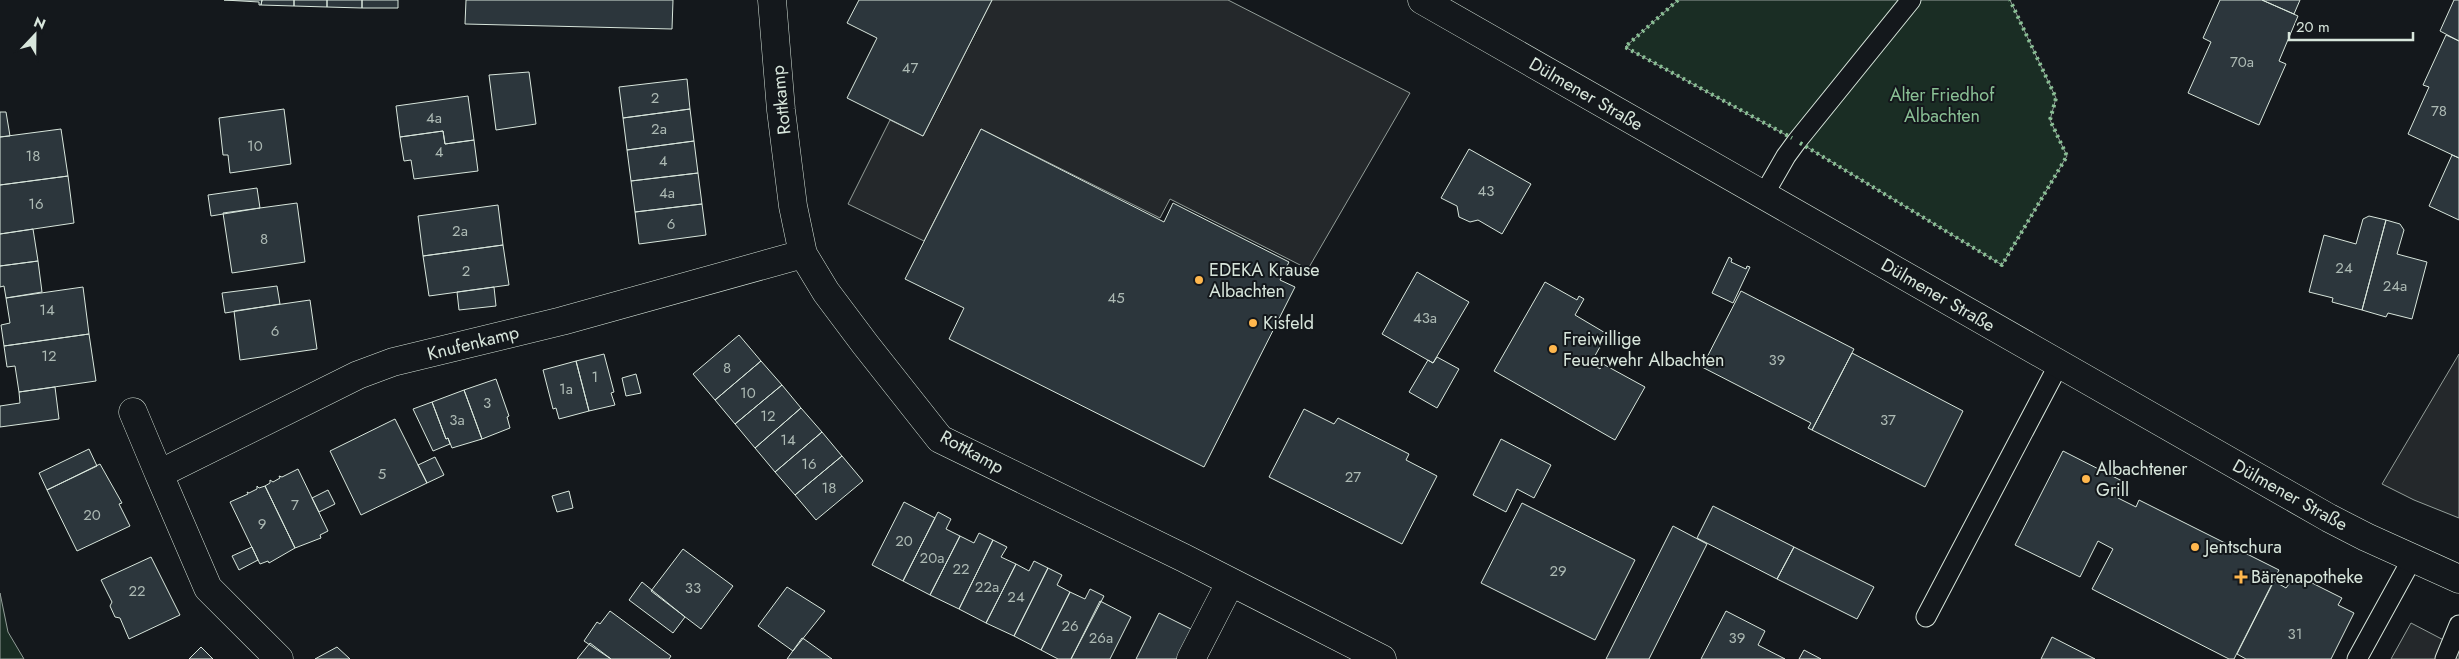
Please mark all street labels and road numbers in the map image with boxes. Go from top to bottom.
street label: Dülmener Straße [1524,51,1648,137]
street label: Rottkamp [764,64,798,136]
street label: Dülmener Straße [1876,252,2000,338]
street label: Knufenkamp [424,319,522,367]
street label: Rottkamp [935,424,1009,480]
street label: Dülmener Straße [2228,453,2352,537]

